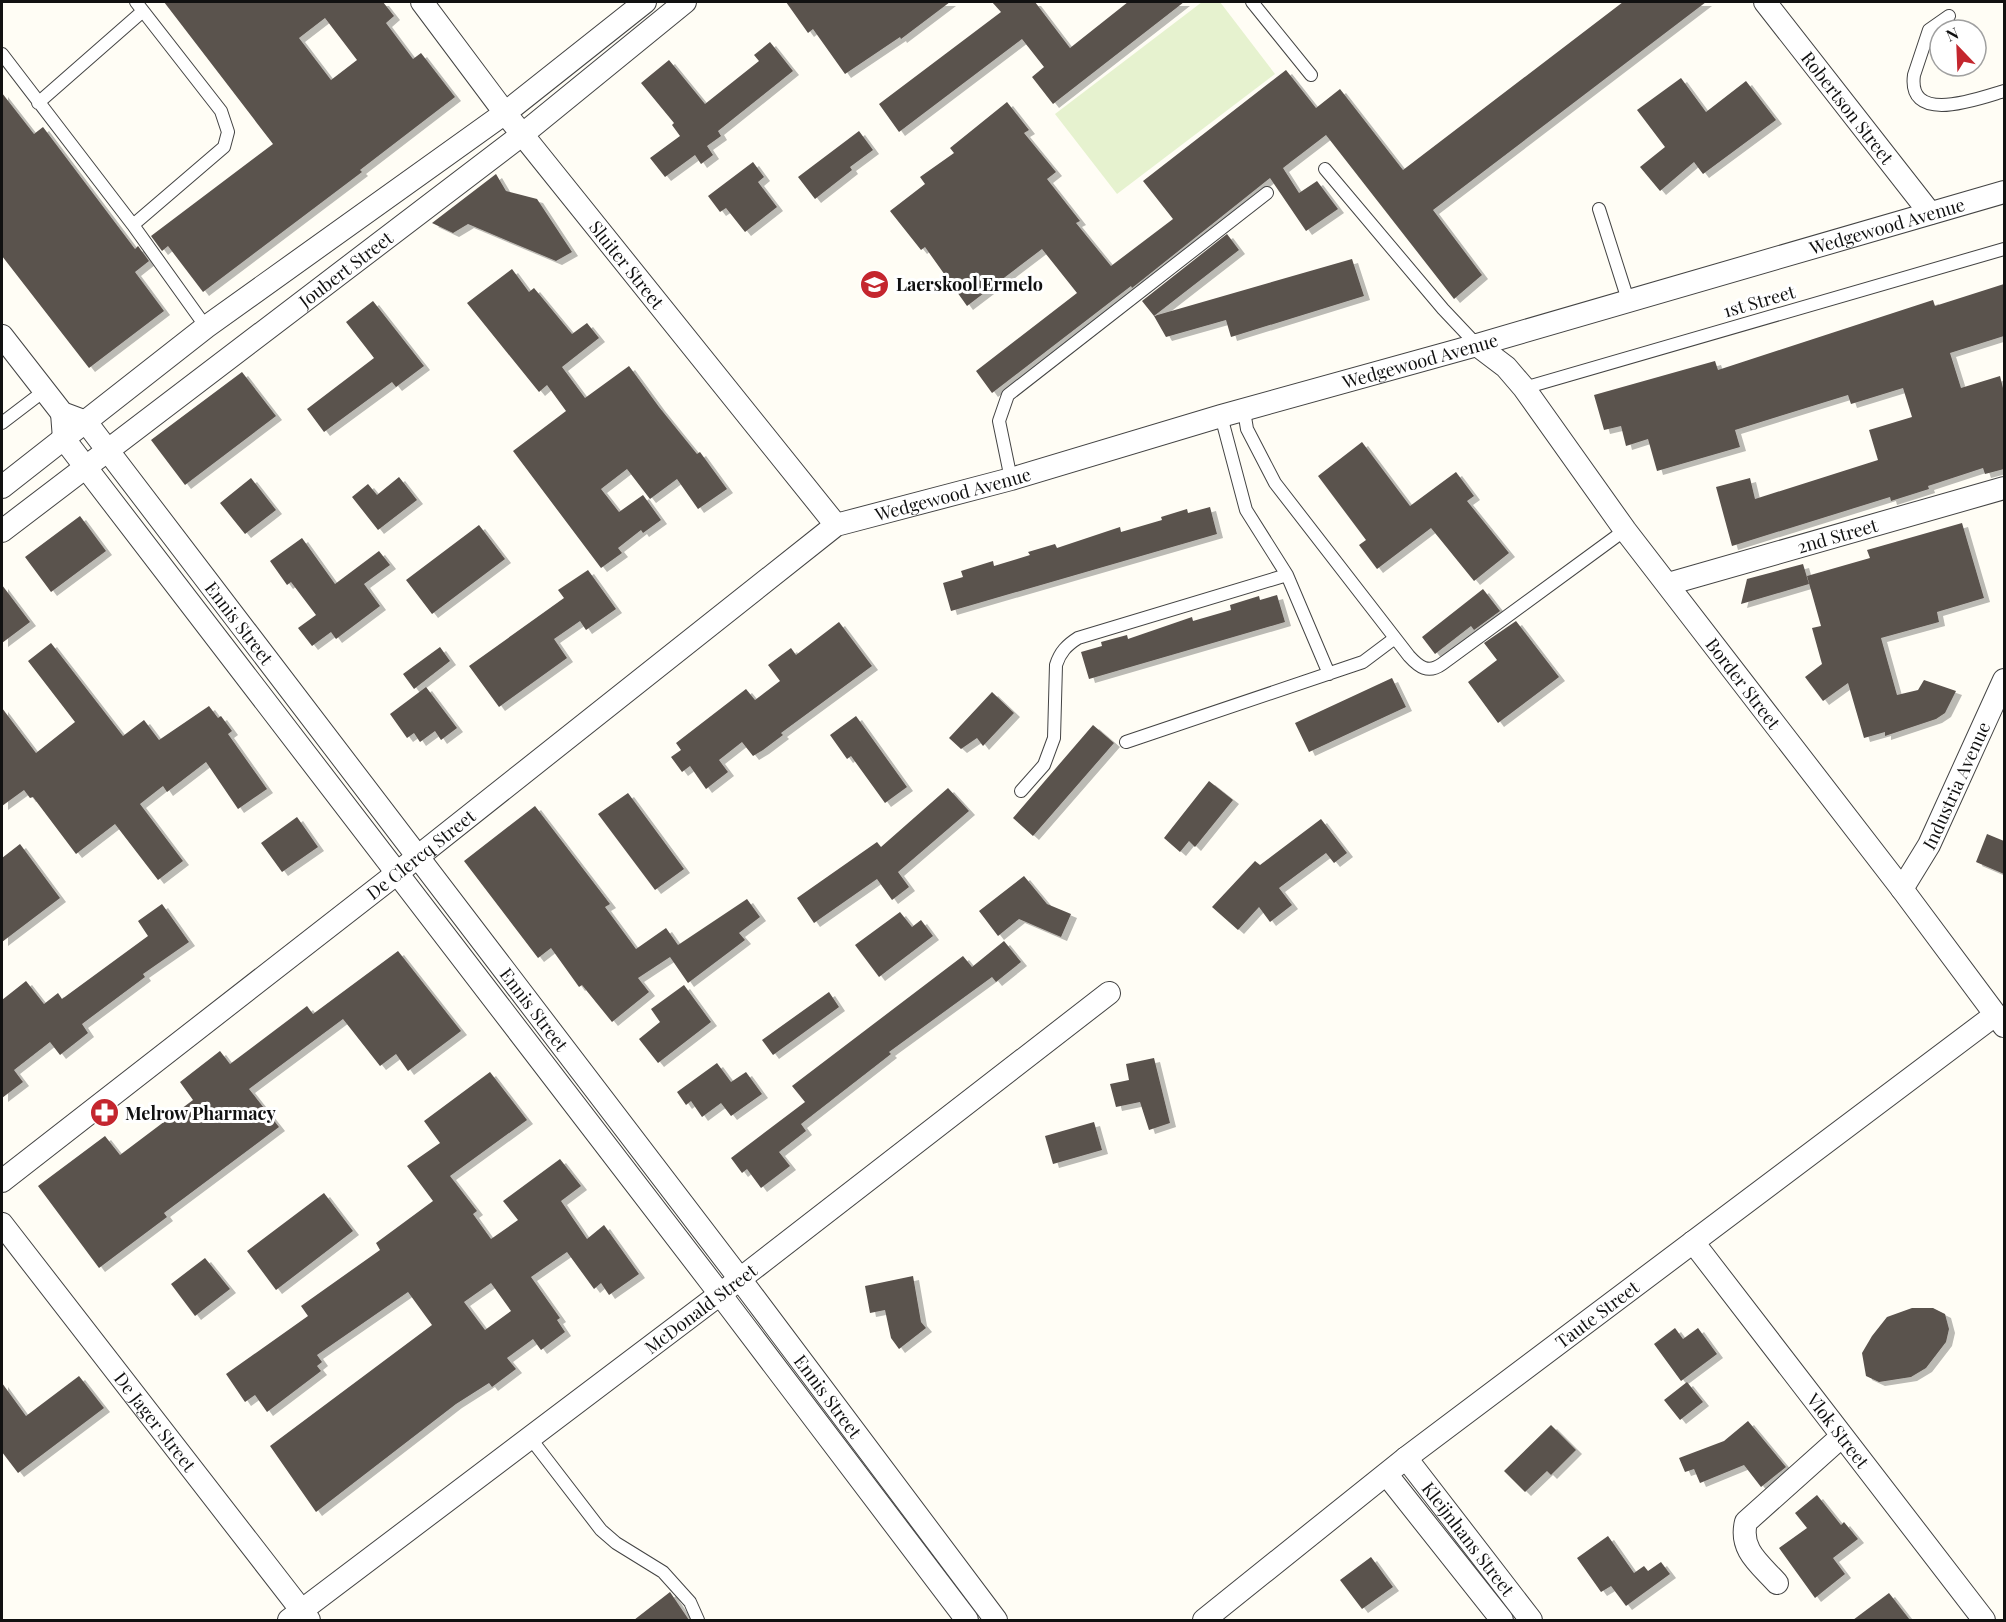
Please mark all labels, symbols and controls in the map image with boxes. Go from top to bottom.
north arrow [1928,18,1988,78]
text: N [1943,22,1962,46]
street label: Robertson Street [1796,46,1899,169]
street label: Wedgewood Avenue [1806,192,1967,260]
street label: Sluiter Street [584,215,670,314]
street label: Joubert Street [293,225,398,313]
school or university icon: Laerskool Ermelo [859,268,891,300]
place label: Laerskool Ermelo [896,272,1043,296]
street label: 1st Street [1720,279,1798,323]
street label: Wedgewood Avenue [1339,328,1501,394]
street label: Wedgewood Avenue [871,462,1034,526]
street label: 2nd Street [1794,513,1881,559]
street label: Ennis Street [200,576,279,670]
street label: Border Street [1701,633,1786,734]
street label: Industria Avenue [1917,718,1995,854]
street label: De Clercq Street [361,803,481,905]
street label: Ennis Street [495,963,574,1056]
pharmacy icon: Melrow Pharmacy [88,1097,120,1129]
place label: Melrow Pharmacy [125,1101,276,1125]
street label: McDonald Street [640,1258,762,1359]
street label: Taute Street [1550,1275,1644,1354]
street label: Ennis Street [789,1350,868,1443]
street label: De Jager Street [109,1367,202,1477]
street label: Vlok Street [1801,1387,1875,1473]
street label: Kleijnhans Street [1417,1477,1520,1601]

